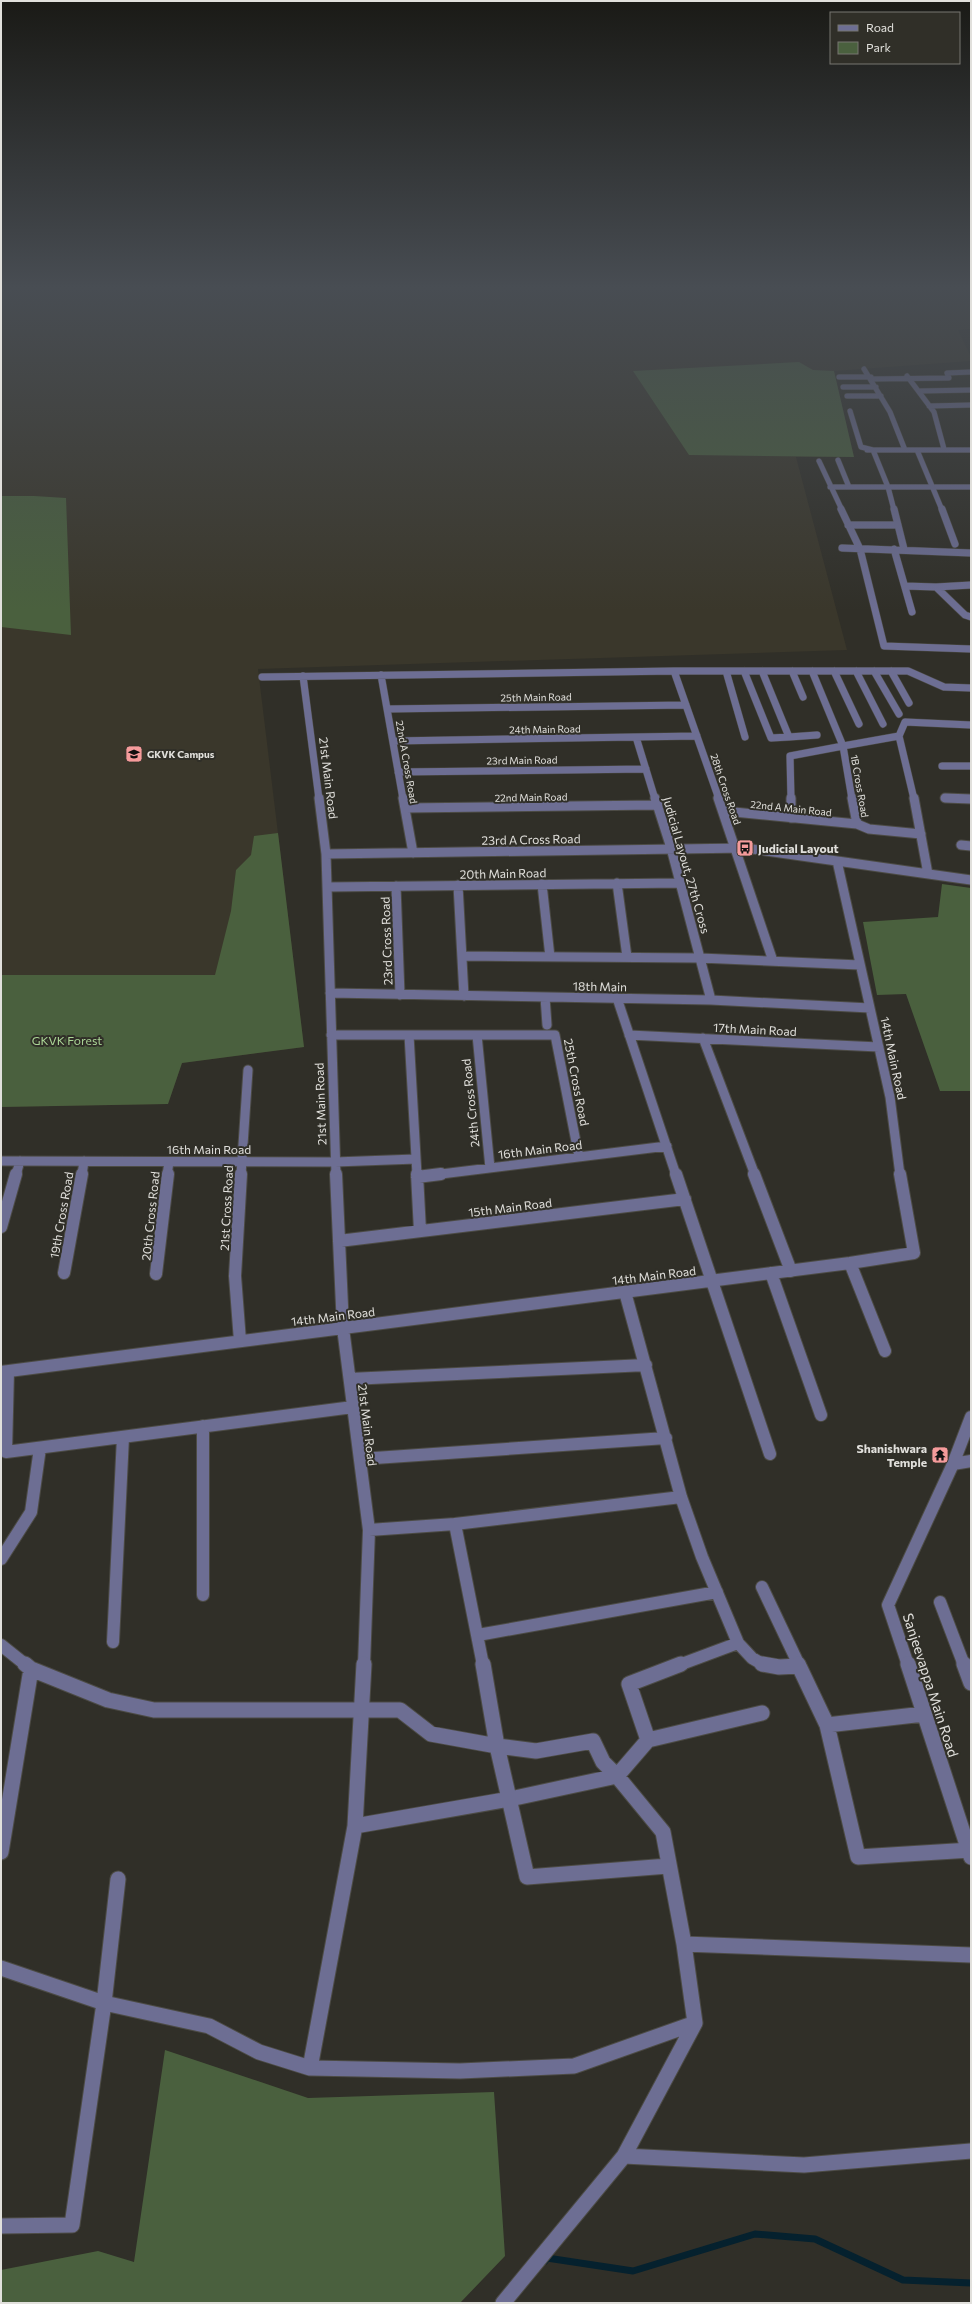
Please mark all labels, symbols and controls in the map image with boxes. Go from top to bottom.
legend [830,12,960,64]
text: Road [866,20,894,34]
text: Park [866,40,892,54]
street label: 25th Main Road [500,690,572,704]
street label: 22nd A Cross Road [394,719,420,805]
street label: 24th Main Road [509,722,581,736]
street label: 21st Main Road [317,736,341,820]
school or university icon: GKVK Campus [124,744,144,764]
place label: GKVK Campus [147,748,215,760]
street label: 28th Cross Road [708,752,744,826]
street label: 23rd Main Road [486,753,558,767]
street label: 1B Cross Road [849,754,871,819]
street label: 22nd Main Road [495,790,568,804]
street label: Judicial Layout, 27th Cross [660,795,713,935]
street label: 22nd A Main Road [750,798,832,818]
street label: 23rd A Cross Road [481,831,581,847]
bus stop icon: Judicial Layout [735,838,755,858]
place label: Judicial Layout [758,841,839,856]
street label: 20th Main Road [460,865,546,881]
street label: 23rd Cross Road [377,897,395,985]
street label: 18th Main [573,979,627,993]
street label: 14th Main Road [878,1015,910,1101]
street label: 17th Main Road [713,1020,797,1038]
park label: GKVK Forest [32,1033,102,1047]
street label: 25th Cross Road [562,1037,592,1127]
street label: 24th Cross Road [458,1058,482,1148]
street label: 21st Main Road [312,1063,328,1145]
street label: 16th Main Road [497,1137,583,1161]
street label: 16th Main Road [167,1142,251,1156]
street label: 21st Cross Road [217,1165,235,1251]
street label: 19th Cross Road [47,1171,76,1259]
street label: 20th Cross Road [138,1171,162,1261]
street label: 15th Main Road [467,1195,553,1219]
street label: 14th Main Road [611,1263,697,1287]
street label: 14th Main Road [290,1304,376,1328]
street label: 21st Main Road [356,1383,380,1467]
place label: Shanishwara Temple [857,1441,927,1469]
temple icon: Shanishwara Temple [930,1445,950,1465]
street label: Sanjeevappa Main Road [900,1611,962,1759]

